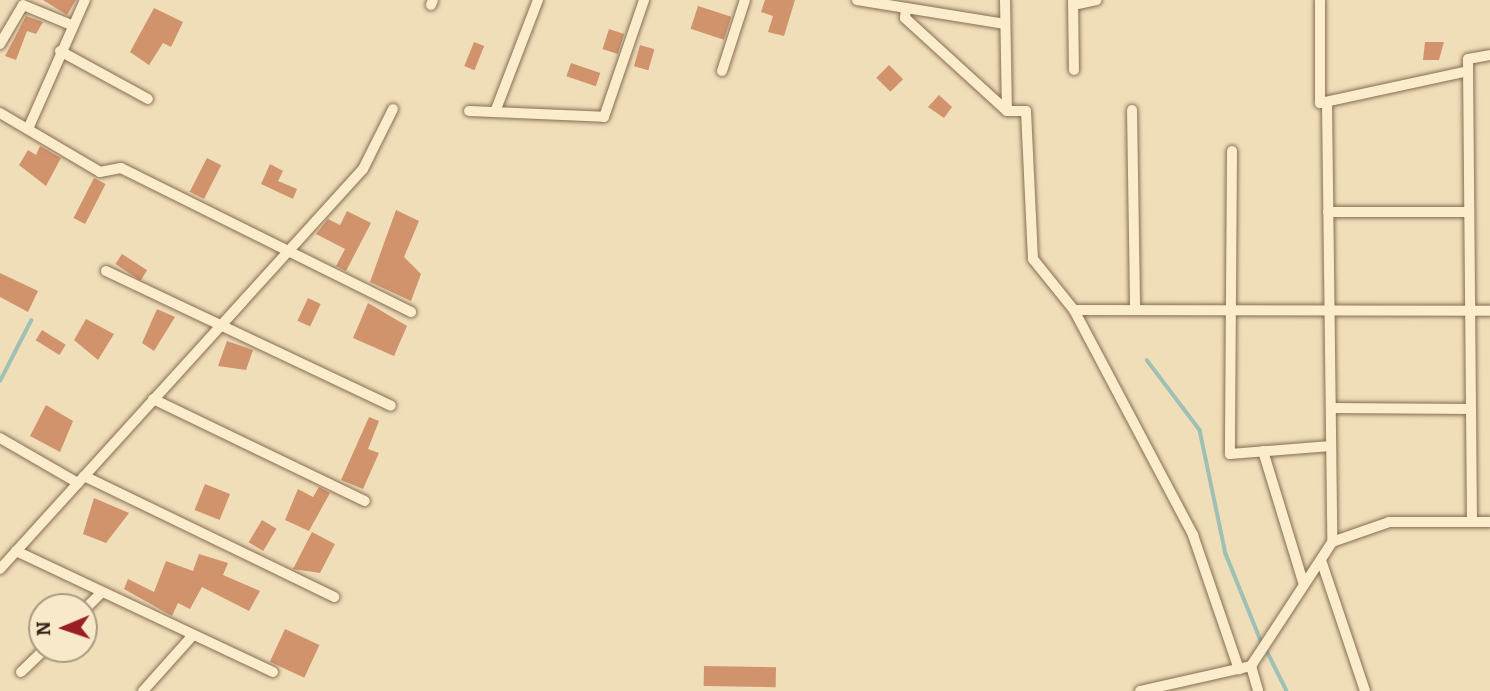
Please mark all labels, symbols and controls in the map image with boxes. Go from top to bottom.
north arrow [28,593,98,663]
text: N [32,621,55,636]

